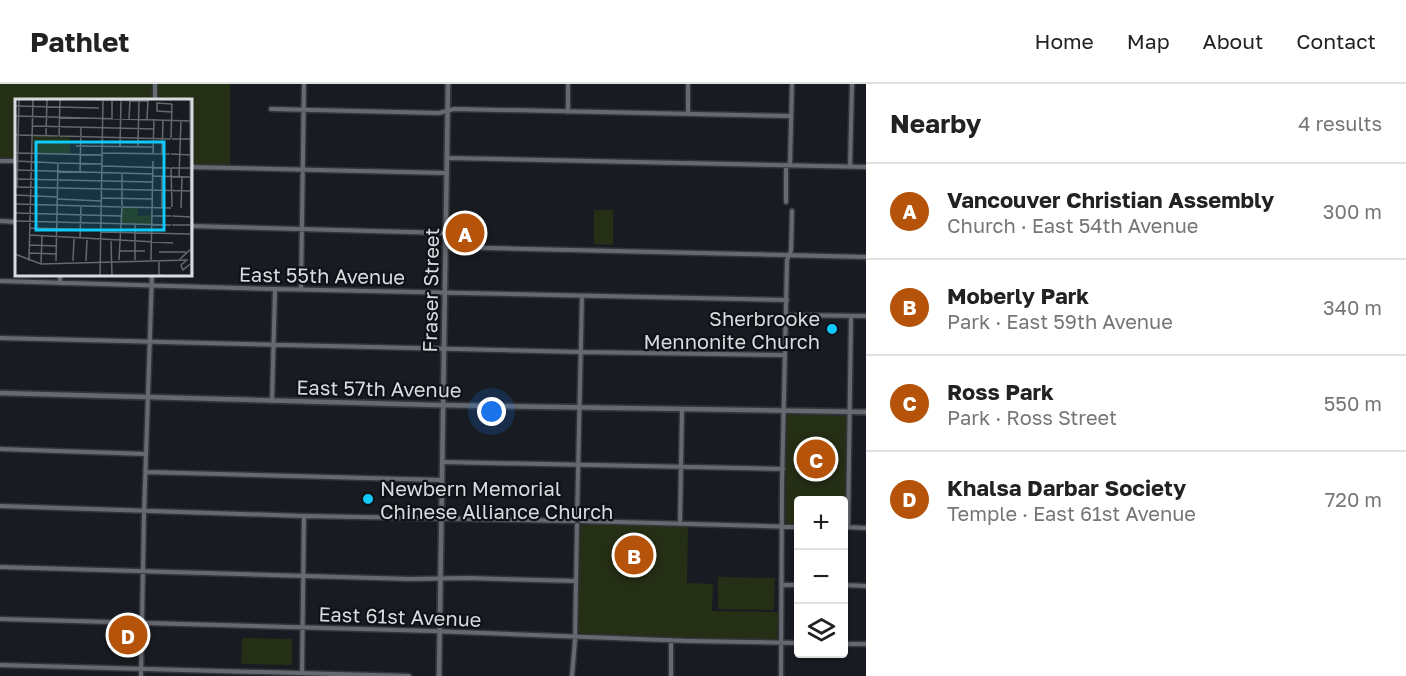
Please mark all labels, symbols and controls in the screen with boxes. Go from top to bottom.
text: Pathlet [30,25,130,58]
text: Home [1034,28,1094,54]
text: Map [1127,28,1170,54]
text: About [1203,28,1263,54]
text: Contact [1296,28,1376,54]
inset map [15,99,192,276]
text: Nearby [890,108,981,139]
text: 4 results [1298,111,1382,135]
text: Vancouver Christian Assembly [947,186,1274,213]
text: A [902,199,917,223]
text: 300 m [1323,199,1382,223]
pin: A [446,210,484,256]
text: Church · East 54th Avenue [947,213,1198,237]
street label: Fraser Street [417,227,443,353]
street label: East 55th Avenue [239,262,405,288]
text: Moberly Park [947,282,1089,309]
text: B [902,295,917,319]
text: 340 m [1323,295,1382,319]
place label: Sherbrooke Mennonite Church [644,306,820,353]
text: Park · East 59th Avenue [947,309,1173,333]
marker: Sherbrooke Mennonite Church [825,322,839,336]
street label: East 57th Avenue [296,375,462,401]
text: Ross Park [947,378,1054,405]
text: C [902,391,917,415]
text: 550 m [1324,391,1382,415]
your location [477,397,506,426]
text: Park · Ross Street [947,405,1117,429]
pin: C [796,436,836,482]
text: Khalsa Darbar Society [947,474,1186,501]
place label: Newbern Memorial Chinese Alliance Church [380,476,613,523]
text: D [902,487,917,511]
text: 720 m [1325,487,1382,511]
marker: Newbern Memorial Chinese Alliance Church [361,492,375,506]
map controls [794,496,848,658]
button: + [794,496,848,550]
text: Temple · East 61st Avenue [947,501,1196,525]
pin: B [614,532,654,578]
button: − [794,550,848,604]
street label: East 61st Avenue [318,601,482,631]
button: layers [794,604,848,658]
pin: D [108,612,148,658]

